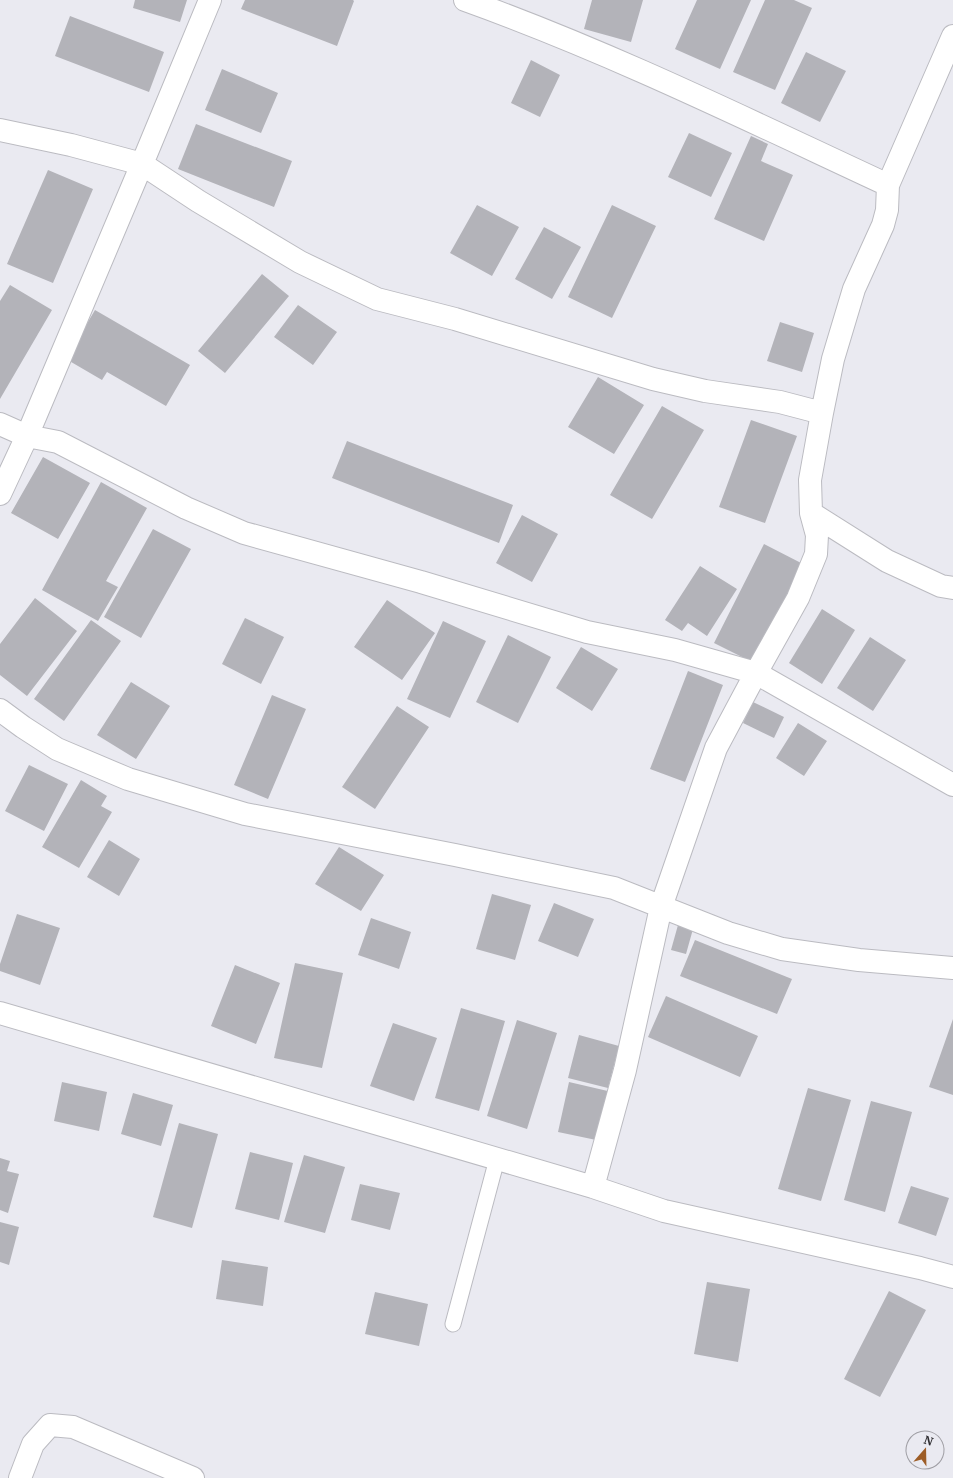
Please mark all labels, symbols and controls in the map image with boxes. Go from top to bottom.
north arrow [905,1430,945,1470]
text: N [922,1433,935,1449]

